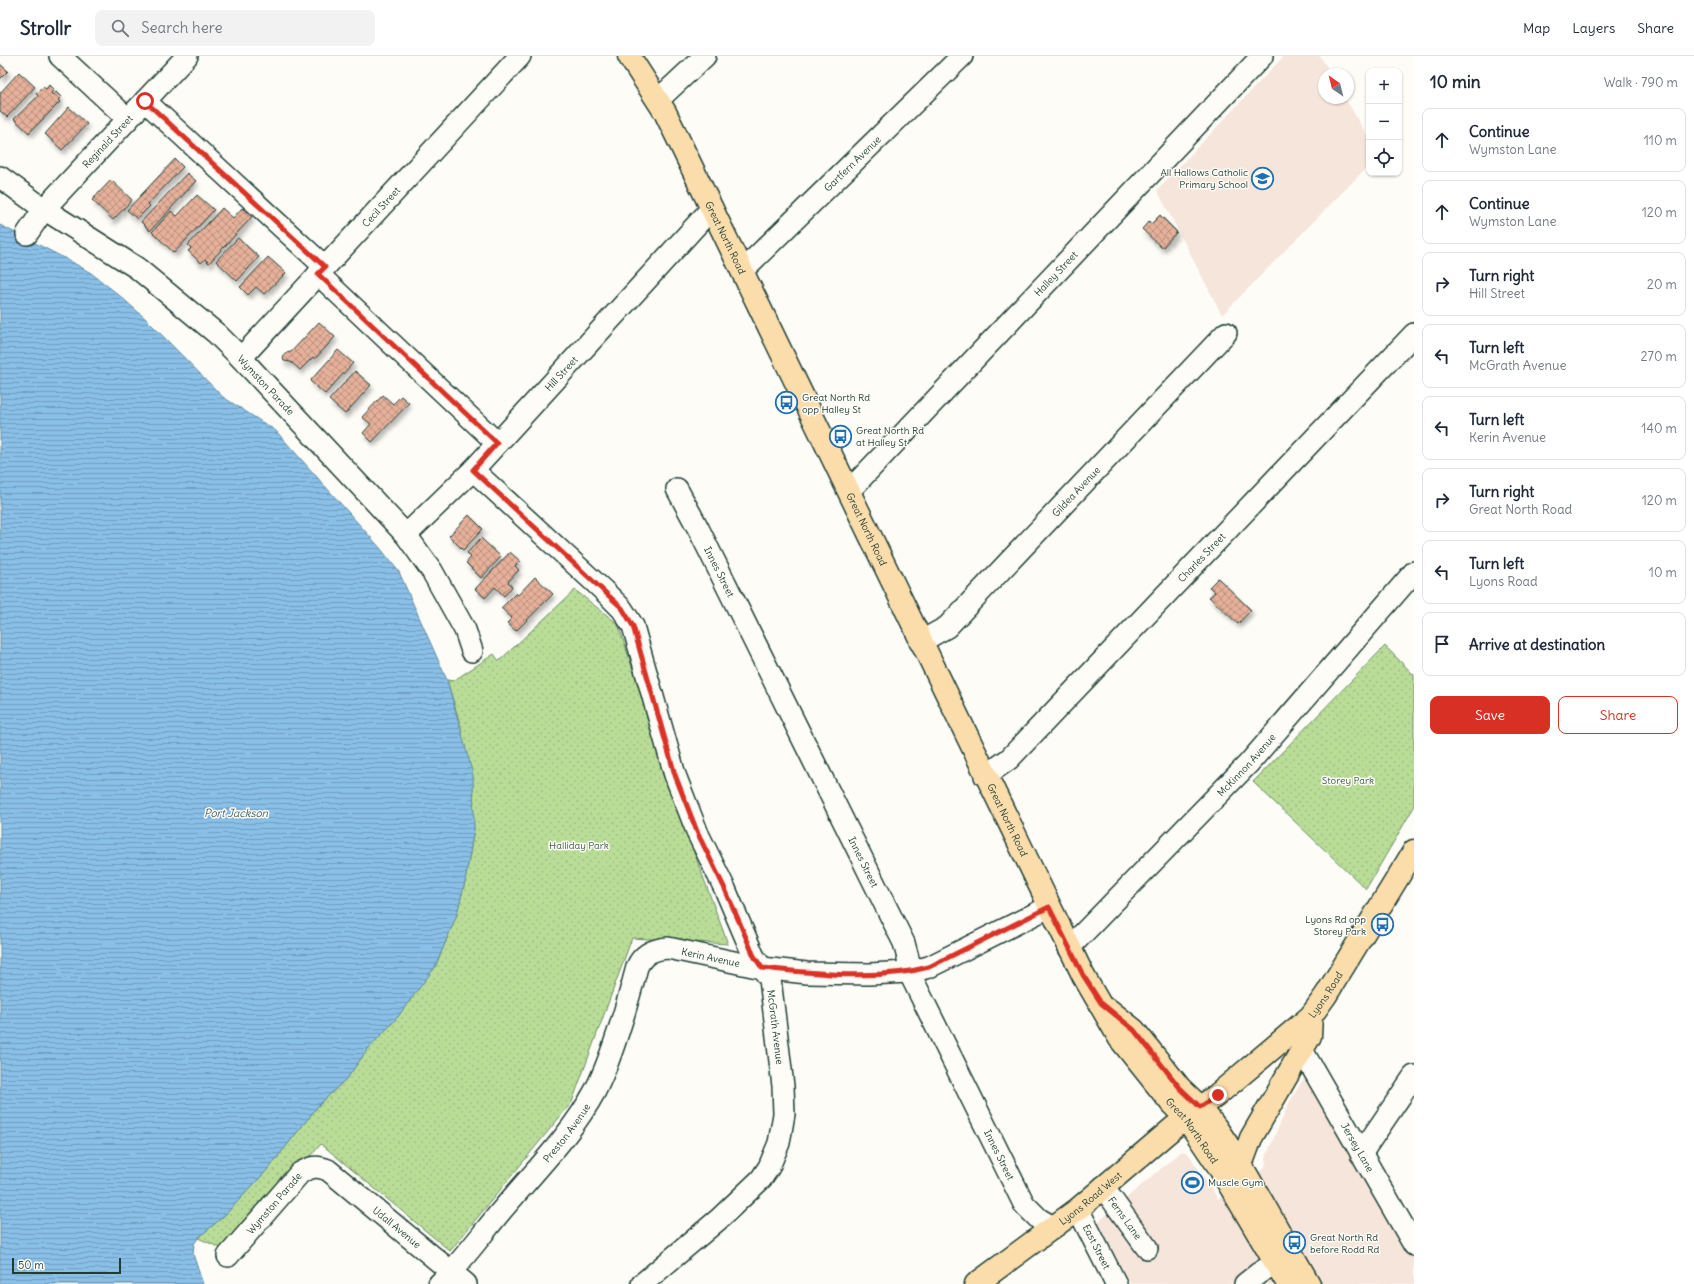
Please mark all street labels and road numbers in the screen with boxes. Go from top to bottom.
street label: Reginald Street [79,111,136,171]
street label: Gartfern Avenue [821,133,883,194]
street label: Cecil Street [359,183,403,230]
street label: Great North Road [703,199,749,276]
street label: Halley Street [1031,248,1081,299]
street label: Wymston Parade [235,352,297,418]
street label: Hill Street [542,353,581,394]
street label: Gildea Avenue [1049,463,1103,519]
street label: Great North Road [844,490,890,568]
street label: Charles Street [1175,529,1228,585]
street label: Innes Street [702,544,738,600]
street label: McKinnon Avenue [1214,731,1278,799]
street label: Great North Road [985,781,1031,858]
street label: Innes Street [846,834,882,890]
street label: Kerin Avenue [680,945,741,970]
street label: Lyons Road [1305,969,1345,1020]
street label: McGrath Avenue [765,989,787,1065]
street label: Great North Road [1163,1095,1221,1166]
street label: Preston Avenue [540,1101,593,1165]
street label: Jersey Lane [1338,1120,1377,1174]
street label: Innes Street [982,1127,1018,1183]
street label: Lyons Road West [1056,1168,1125,1227]
street label: Wymston Parade [244,1170,304,1237]
street label: Ferns Lane [1105,1194,1145,1242]
street label: Udall Avenue [370,1203,424,1251]
street label: East Street [1080,1222,1114,1272]

